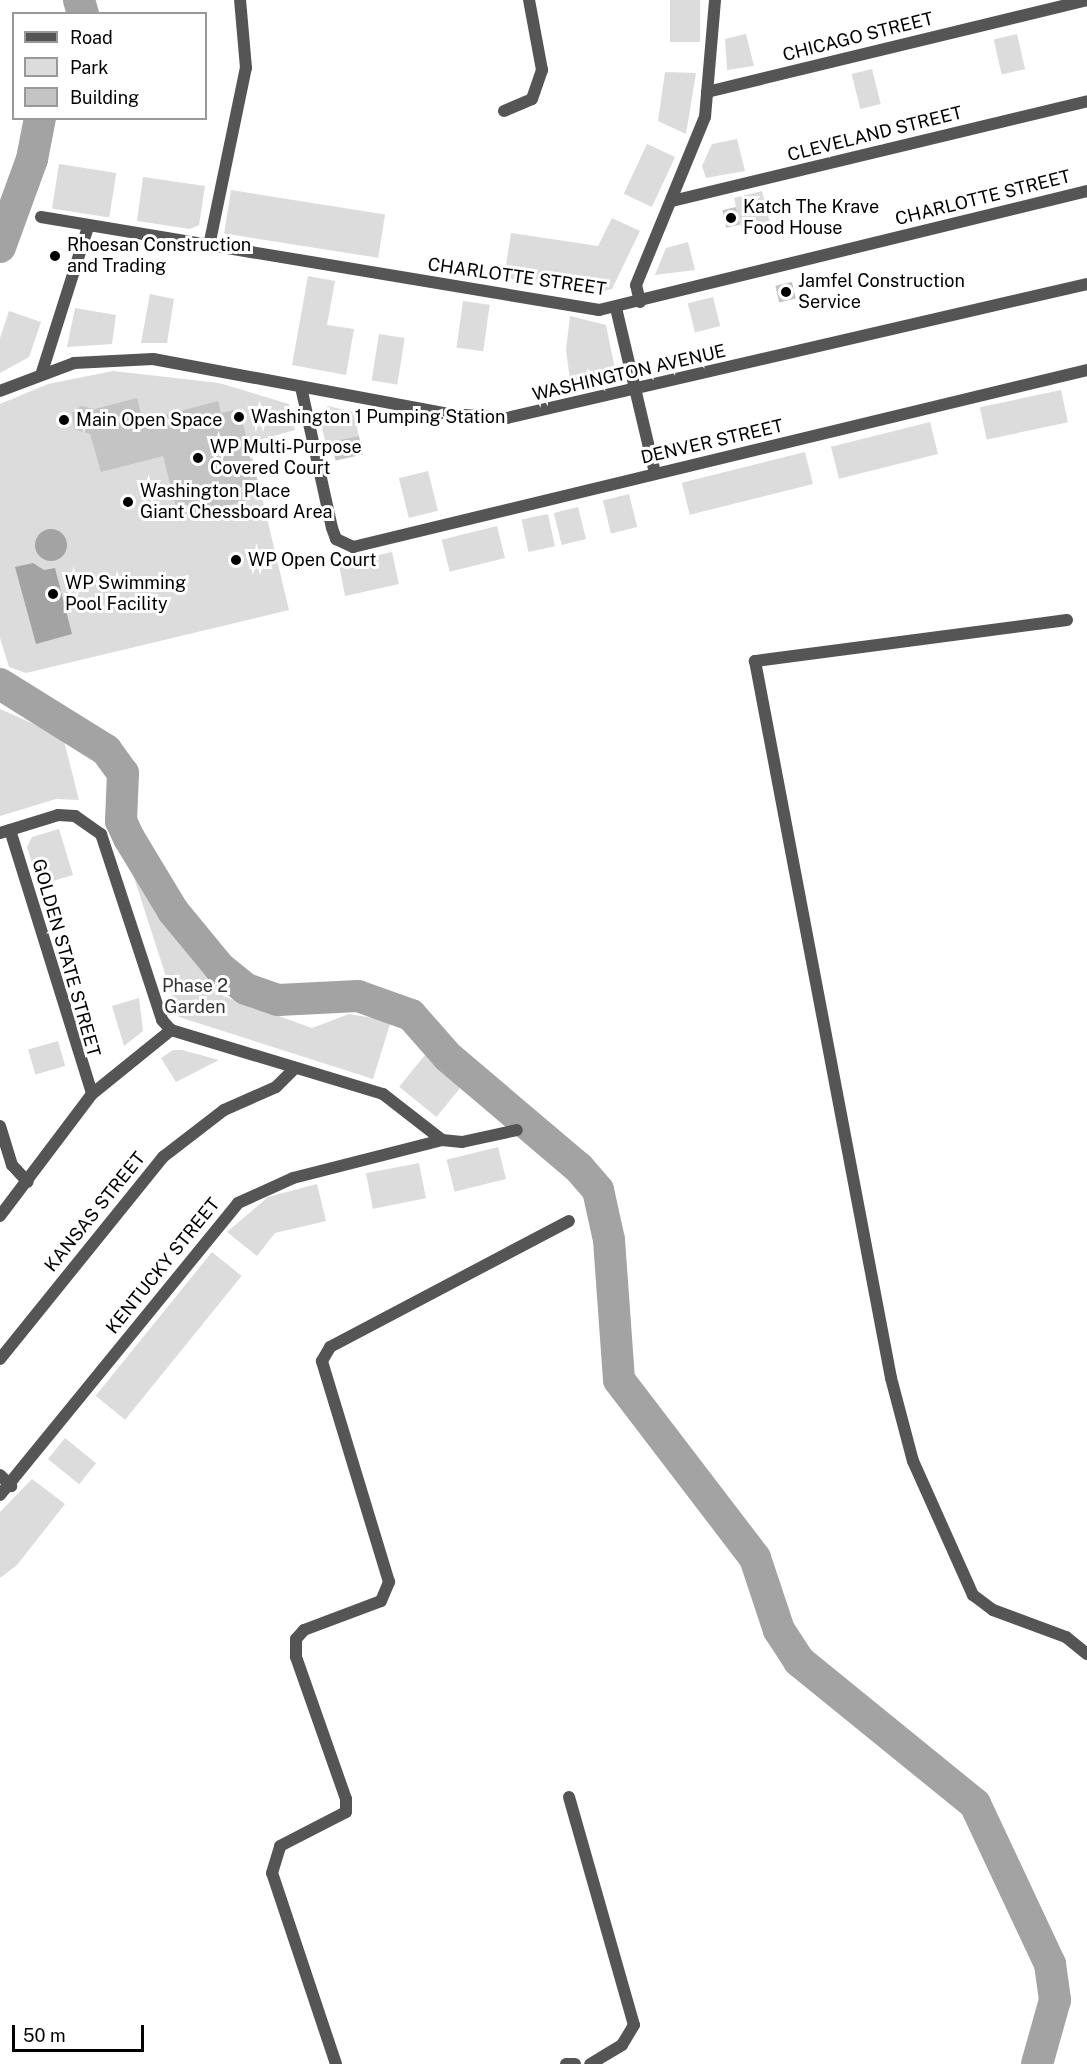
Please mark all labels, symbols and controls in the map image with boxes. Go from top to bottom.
street label: CHICAGO STREET [780,8,936,66]
legend [12,12,207,120]
text: Road [70,27,113,48]
text: Park [70,57,108,78]
text: Building [70,87,139,108]
street label: CLEVELAND STREET [785,102,965,166]
street label: CHARLOTTE STREET [893,166,1073,230]
place label: Katch The Krave Food House [743,197,879,240]
marker: Katch The Krave Food House [724,211,738,225]
place label: Rhoesan Construction and Trading [67,235,251,278]
marker: Rhoesan Construction and Trading [48,249,62,263]
street label: CHARLOTTE STREET [426,254,608,300]
place label: Jamfel Construction Service [798,271,965,314]
marker: Jamfel Construction Service [779,285,793,299]
street label: WASHINGTON AVENUE [530,340,728,406]
place label: Washington 1 Pumping Station [251,406,505,428]
place label: Main Open Space [76,409,222,431]
marker: Washington 1 Pumping Station [232,410,246,424]
marker: Main Open Space [57,413,71,427]
street label: DENVER STREET [639,415,785,469]
place label: WP Multi-Purpose Covered Court [210,437,362,480]
marker: WP Multi-Purpose Covered Court [191,451,205,465]
place label: Washington Place Giant Chessboard Area [140,481,333,524]
marker: Washington Place Giant Chessboard Area [121,495,135,509]
place label: WP Open Court [248,549,377,571]
marker: WP Open Court [229,553,243,567]
place label: WP Swimming Pool Facility [65,573,186,616]
marker: WP Swimming Pool Facility [46,587,60,601]
street label: GOLDEN STATE STREET [27,857,105,1059]
park label: Phase 2 Garden [162,976,228,1018]
street label: KANSAS STREET [40,1148,150,1276]
street label: KENTUCKY STREET [102,1194,224,1338]
scale bar [15,2013,147,2051]
text: 50 m [23,2025,66,2046]

